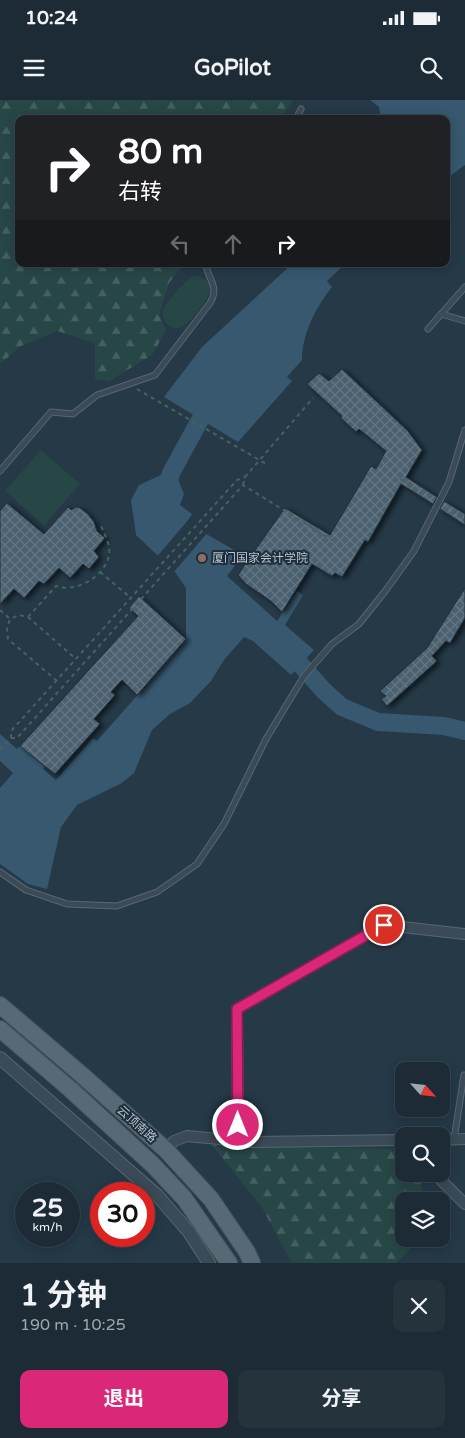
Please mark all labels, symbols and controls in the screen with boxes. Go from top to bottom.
text: 10:24 [25,7,78,29]
icon: menu [20,54,48,82]
icon: search [417,54,445,82]
text: GoPilot [194,55,271,81]
text: 80 m [118,131,203,173]
icon: right [35,135,100,200]
text: 右转 [118,179,162,205]
icon: left [166,230,194,258]
icon: ahead [219,230,247,258]
icon: right [272,230,300,258]
place label: 厦门国家会计学院 [212,551,308,565]
marker: 厦门国家会计学院 [196,552,208,564]
pin [363,904,405,946]
icon: arrive [370,911,398,939]
north arrow [395,1062,450,1118]
map controls [395,1062,450,1247]
position arrow [211,1098,263,1150]
street label: 云顶南路 [114,1103,160,1145]
button: search [395,1127,450,1182]
speed limit sign: 30 [90,1182,155,1247]
button: layers [395,1192,450,1247]
text: 25 [32,1193,63,1223]
text: km/h [32,1220,63,1234]
text: 1 分钟 [20,1277,107,1314]
button: close [393,1280,445,1332]
text: 190 m · 10:25 [20,1315,126,1335]
button: 退出 [20,1370,228,1428]
button: 分享 [238,1370,445,1428]

